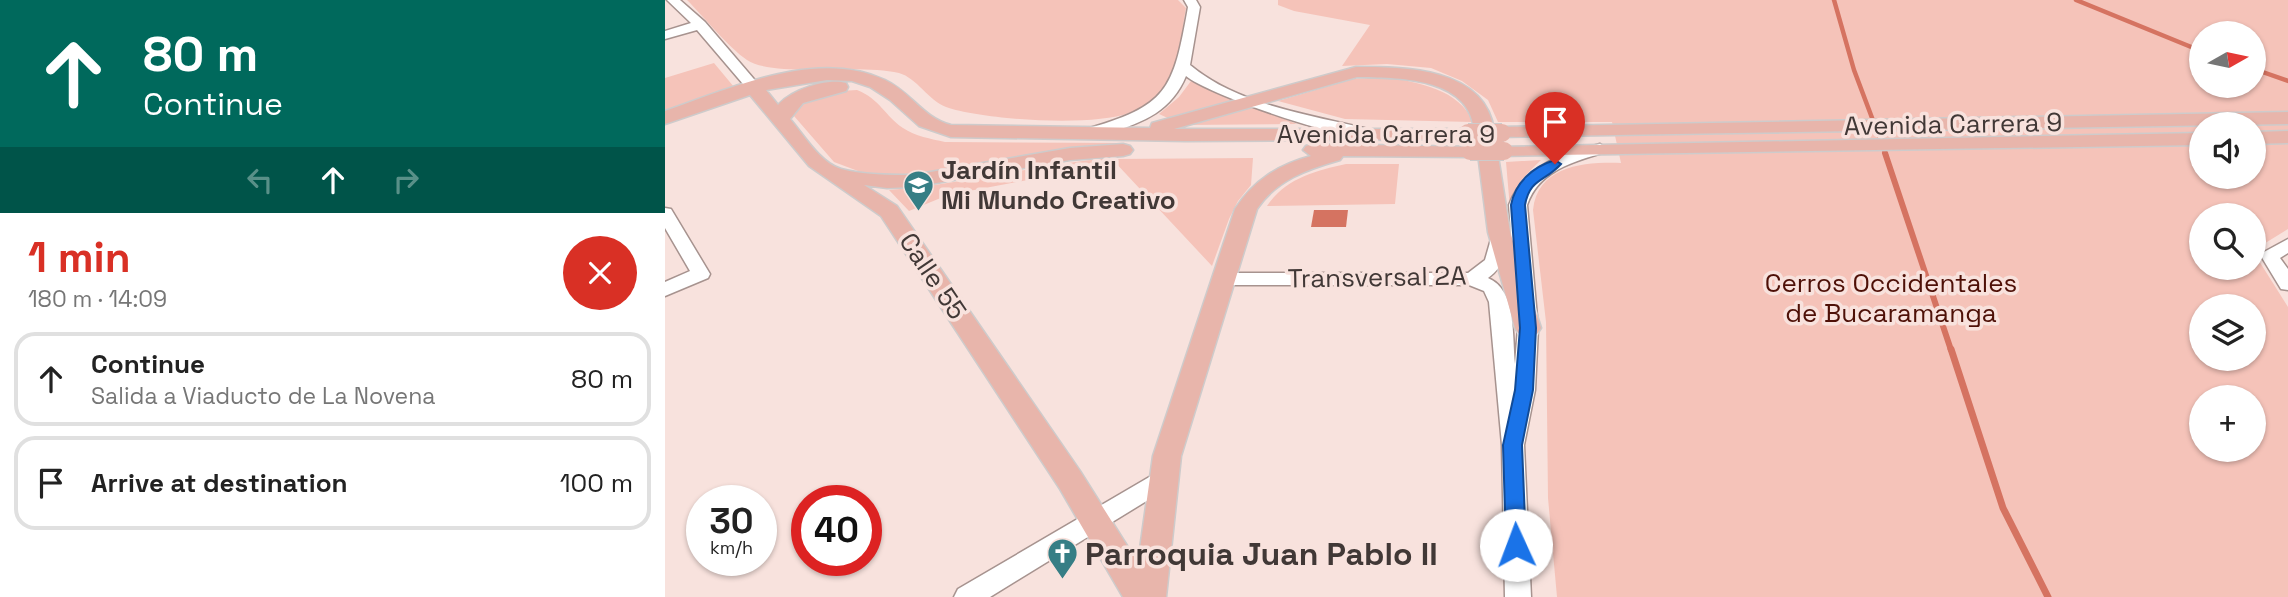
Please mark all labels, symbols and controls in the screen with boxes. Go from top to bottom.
north arrow [2189,21,2266,98]
map controls [2189,21,2266,462]
text: 80 m [143,23,258,85]
icon: ahead [28,28,119,119]
text: Continue [143,84,283,124]
pin [1525,92,1585,164]
icon: arrive [1536,103,1574,141]
street label: Avenida Carrera 9 [1843,105,2063,143]
button: sound [2189,112,2266,189]
street label: Avenida Carrera 9 [1277,117,1495,151]
place label: Jardín Infantil Mi Mundo Creativo [941,153,1176,217]
icon: left [241,161,279,199]
icon: ahead [314,161,352,199]
icon: right [387,161,425,199]
school or university icon: Jardín Infantil Mi Mundo Creativo [901,168,935,212]
button: search [2189,203,2266,280]
street label: Calle 55 [892,226,974,326]
text: 1 min [28,231,131,284]
button: close [563,236,637,310]
street label: Transversal 2A [1287,258,1467,296]
park label: Cerros Occidentales de Bucaramanga [1765,266,2017,330]
text: 180 m · 14:09 [28,284,167,314]
button: layers [2189,294,2266,371]
text: Continue [91,347,205,381]
icon: ahead [32,360,70,398]
text: 80 m [571,362,633,396]
text: Salida a Viaducto de La Novena [91,381,436,411]
button: + [2189,385,2266,462]
icon: arrive [32,464,70,502]
text: Arrive at destination [91,466,348,500]
text: 100 m [560,466,633,500]
speed limit sign: 40 [791,485,882,576]
text: 30 [710,499,753,543]
position arrow [1479,508,1553,582]
place label: Parroquia Juan Pablo II [1085,534,1438,574]
text: km/h [710,536,753,559]
church icon: Parroquia Juan Pablo II [1045,537,1079,581]

